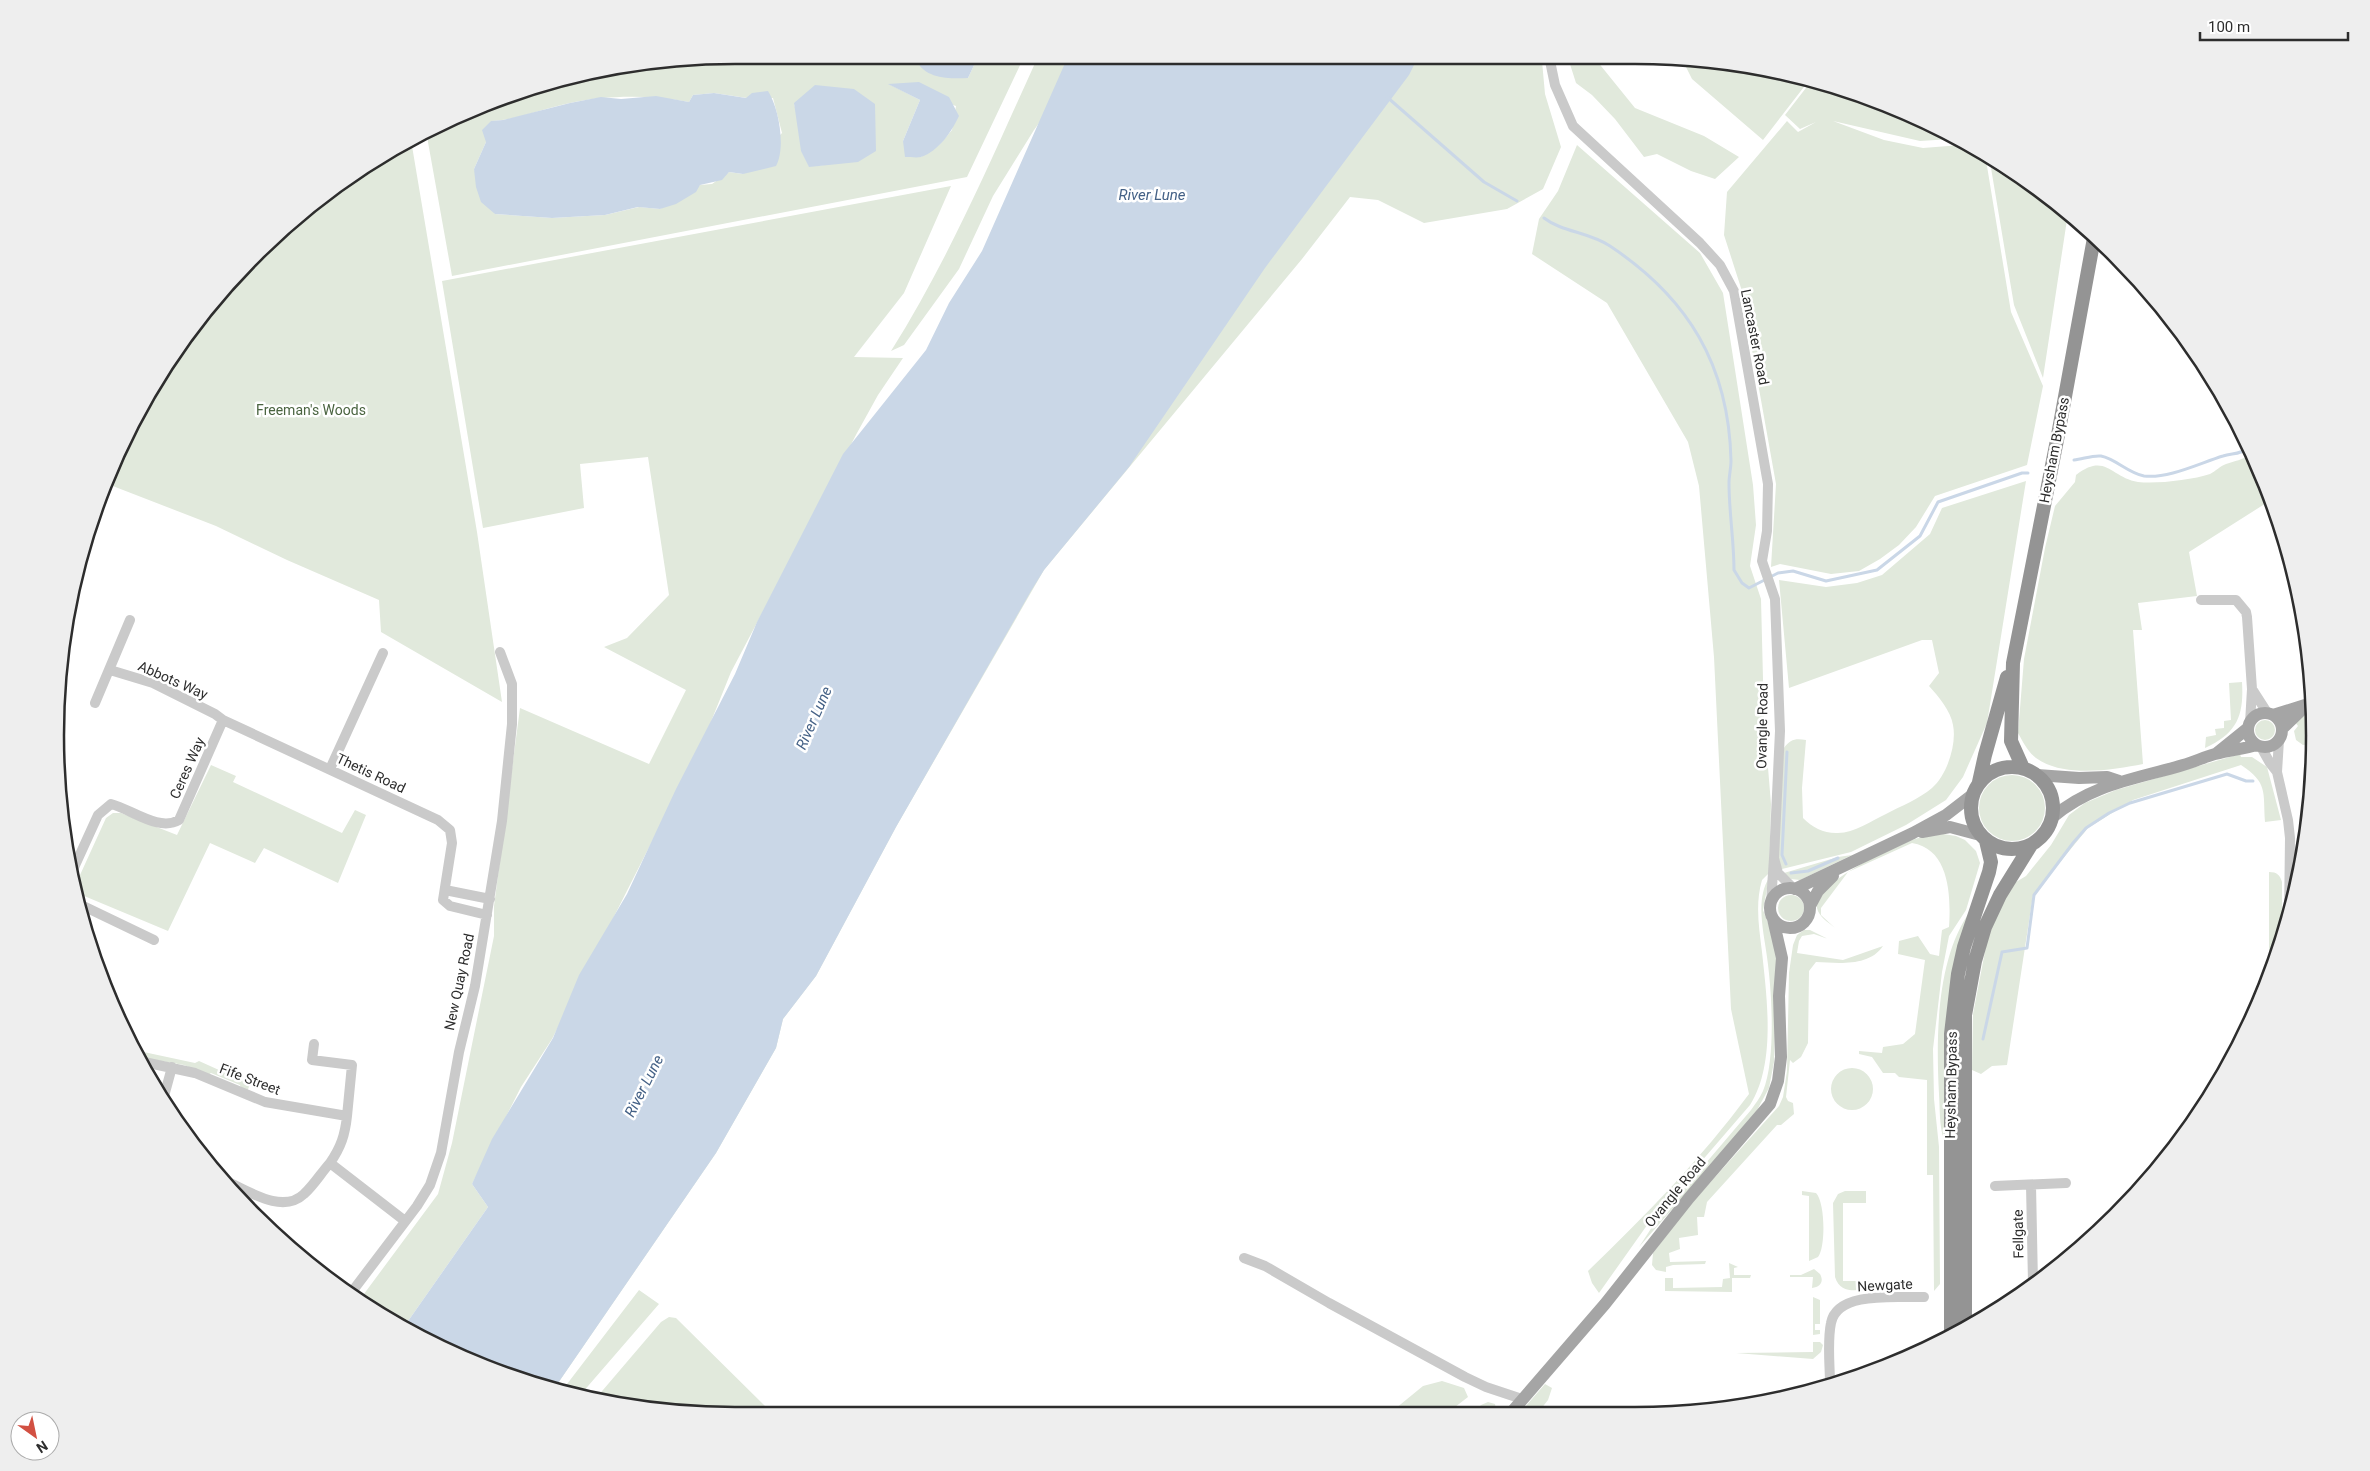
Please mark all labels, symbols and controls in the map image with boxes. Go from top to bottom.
scale bar [2200,10,2348,42]
text: 100 m [2208,18,2250,36]
water label: River Lune [1118,186,1186,204]
street label: Lancaster Road [1738,288,1772,386]
street label: Heysham Bypass [2036,396,2072,504]
park label: Freeman's Woods [256,402,366,418]
street label: Abbots Way [136,658,211,703]
water label: River Lune [792,683,836,752]
street label: Ovangle Road [1753,683,1771,769]
street label: Ceres Way [166,734,208,801]
street label: Thetis Road [334,750,408,796]
street label: New Quay Road [441,932,477,1032]
street label: Heysham Bypass [1942,1031,1960,1139]
water label: River Lune [621,1052,667,1120]
street label: Fife Street [217,1060,283,1098]
street label: Ovangle Road [1641,1154,1709,1230]
street label: Fellgate [2010,1209,2026,1259]
street label: Newgate [1857,1276,1913,1294]
north arrow [10,1411,60,1461]
text: N [34,1437,51,1456]

